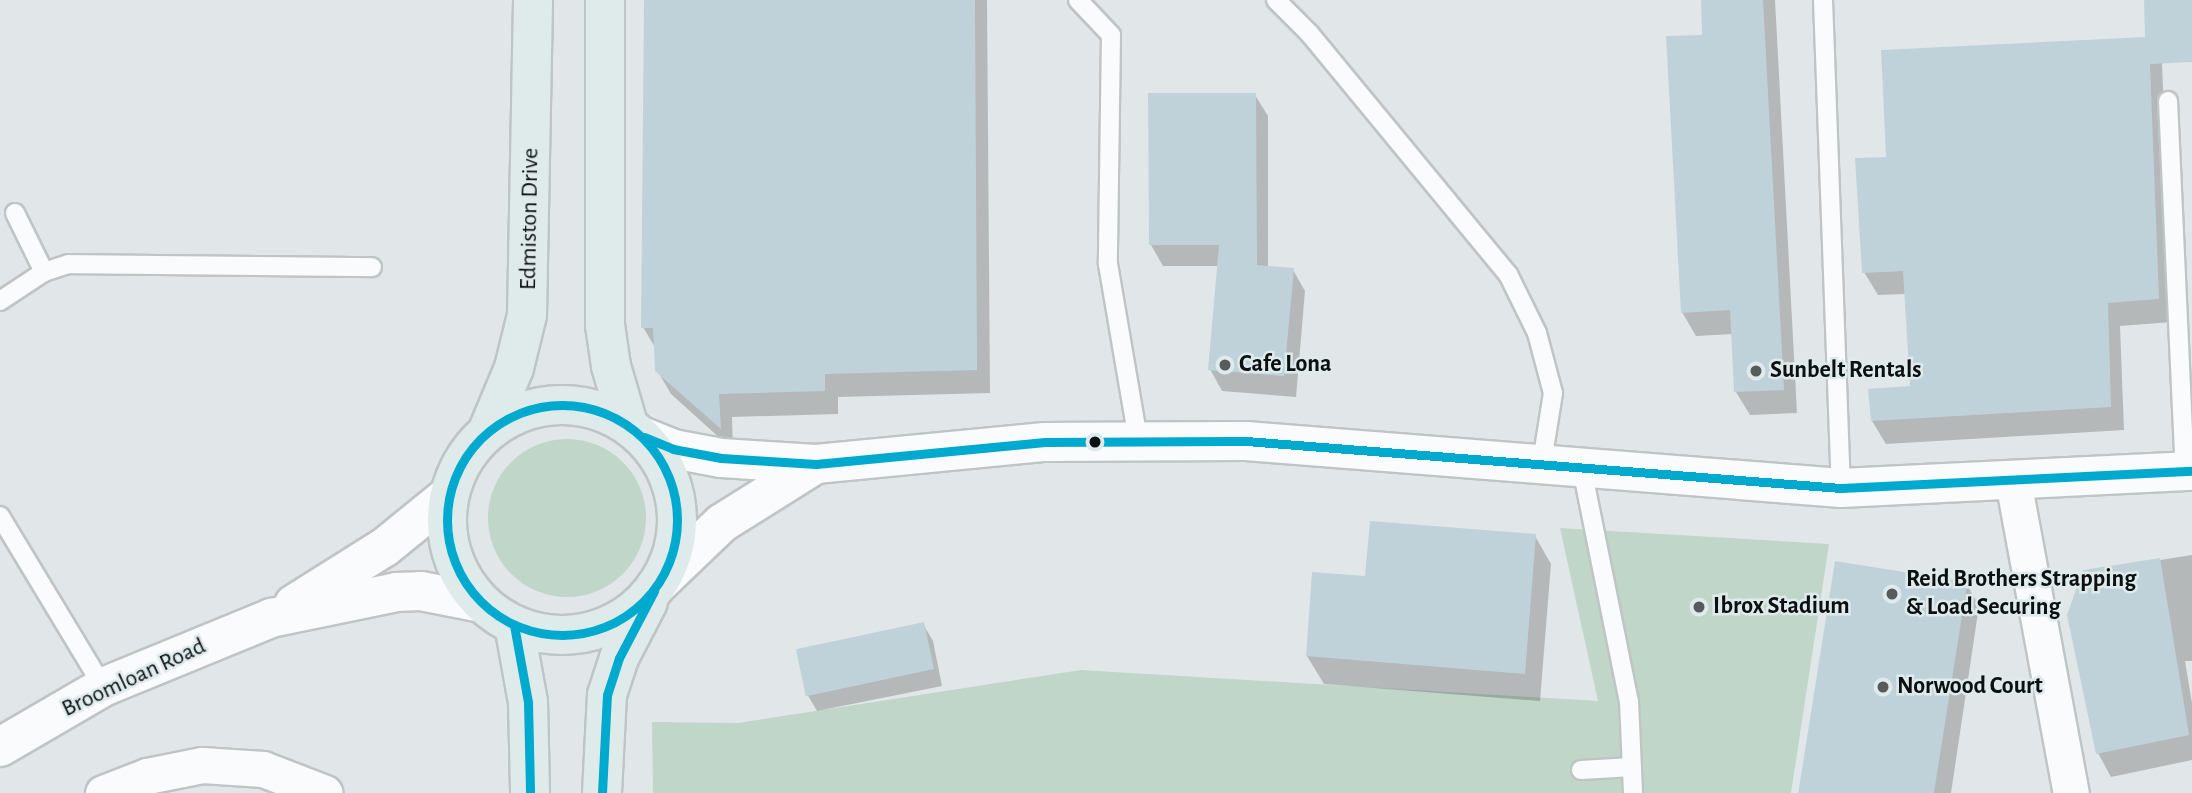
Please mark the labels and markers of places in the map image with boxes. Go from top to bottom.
place label: Cafe Lona [1239,351,1331,379]
marker: Cafe Lona [1217,357,1233,373]
place label: Sunbelt Rentals [1770,357,1921,385]
marker: Sunbelt Rentals [1748,363,1764,379]
unlabelled marker [1088,435,1102,449]
place label: Reid Brothers Strapping & Load Securing [1906,566,2136,622]
marker: Reid Brothers Strapping & Load Securing [1884,586,1900,602]
place label: Ibrox Stadium [1713,593,1850,621]
marker: Ibrox Stadium [1691,599,1707,615]
place label: Norwood Court [1897,673,2043,701]
marker: Norwood Court [1875,679,1891,695]

